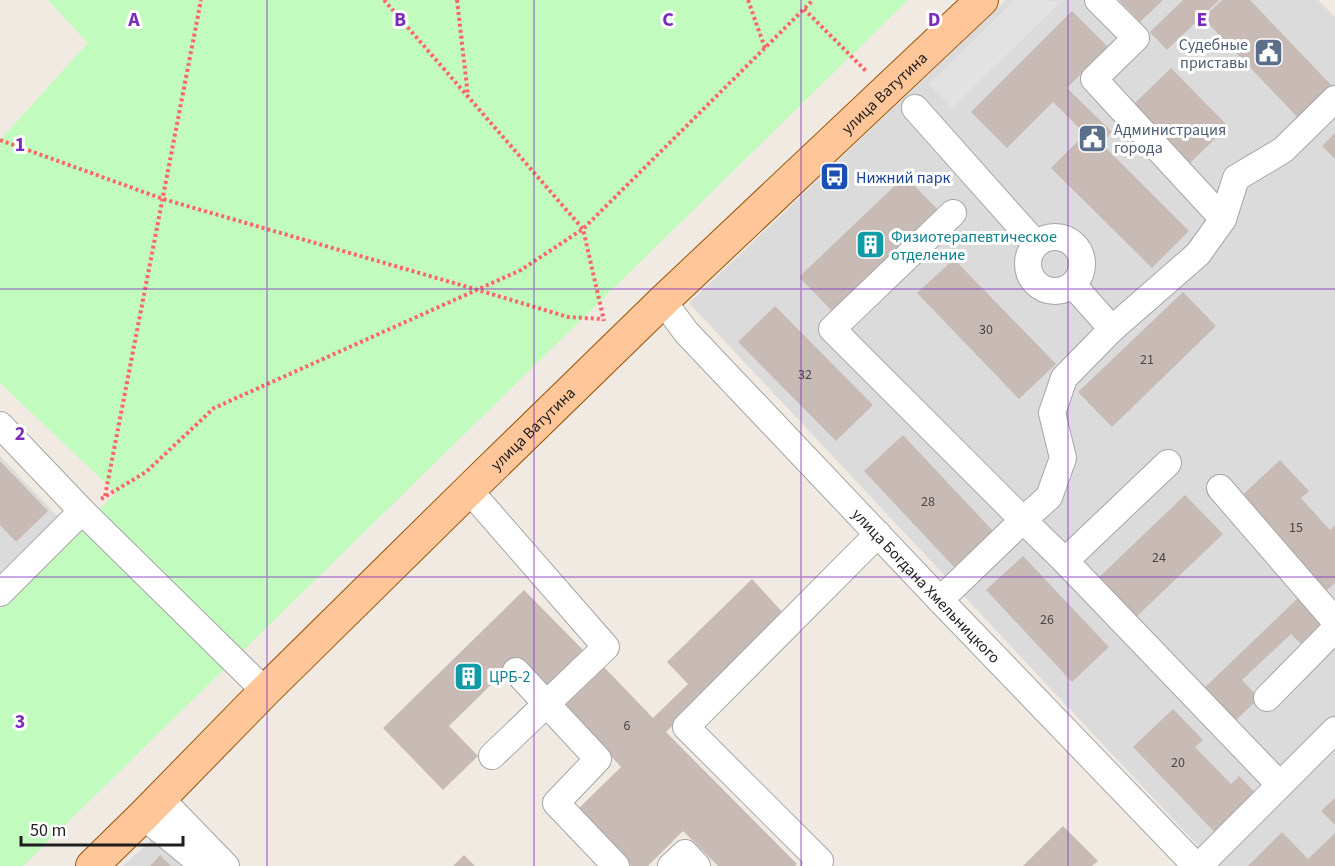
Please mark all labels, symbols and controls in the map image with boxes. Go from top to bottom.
text: A [127,6,140,34]
text: B [394,6,406,34]
text: C [662,6,674,34]
text: D [928,6,940,34]
text: E [1197,6,1207,34]
place label: Судебные приставы [1179,34,1248,74]
public building icon: Судебные приставы [1253,37,1285,69]
street label: улица Ватутина [837,47,932,139]
place label: Администрация города [1114,119,1226,159]
public building icon: Администрация города [1077,122,1109,154]
text: 1 [15,131,25,159]
bus stop icon: Нижний парк [819,161,851,193]
place label: Нижний парк [856,167,951,189]
place label: Физиотерапевтическое отделение [891,226,1057,266]
building icon: Физиотерапевтическое отделение [854,229,886,261]
house number: 30 [979,320,993,340]
house number: 21 [1140,350,1154,370]
house number: 32 [798,365,812,385]
street label: улица Ватутина [486,382,580,475]
text: 2 [15,420,25,448]
house number: 28 [921,492,935,512]
street label: улица Богдана Хмельницкого [847,504,1005,668]
house number: 15 [1289,518,1303,538]
house number: 24 [1152,548,1166,568]
house number: 26 [1040,610,1054,630]
building icon: ЦРБ-2 [452,660,484,692]
place label: ЦРБ-2 [489,666,530,688]
text: 3 [15,708,25,736]
house number: 6 [624,716,631,736]
house number: 20 [1171,753,1185,773]
scale bar [21,809,183,847]
text: 50 m [30,818,66,843]

